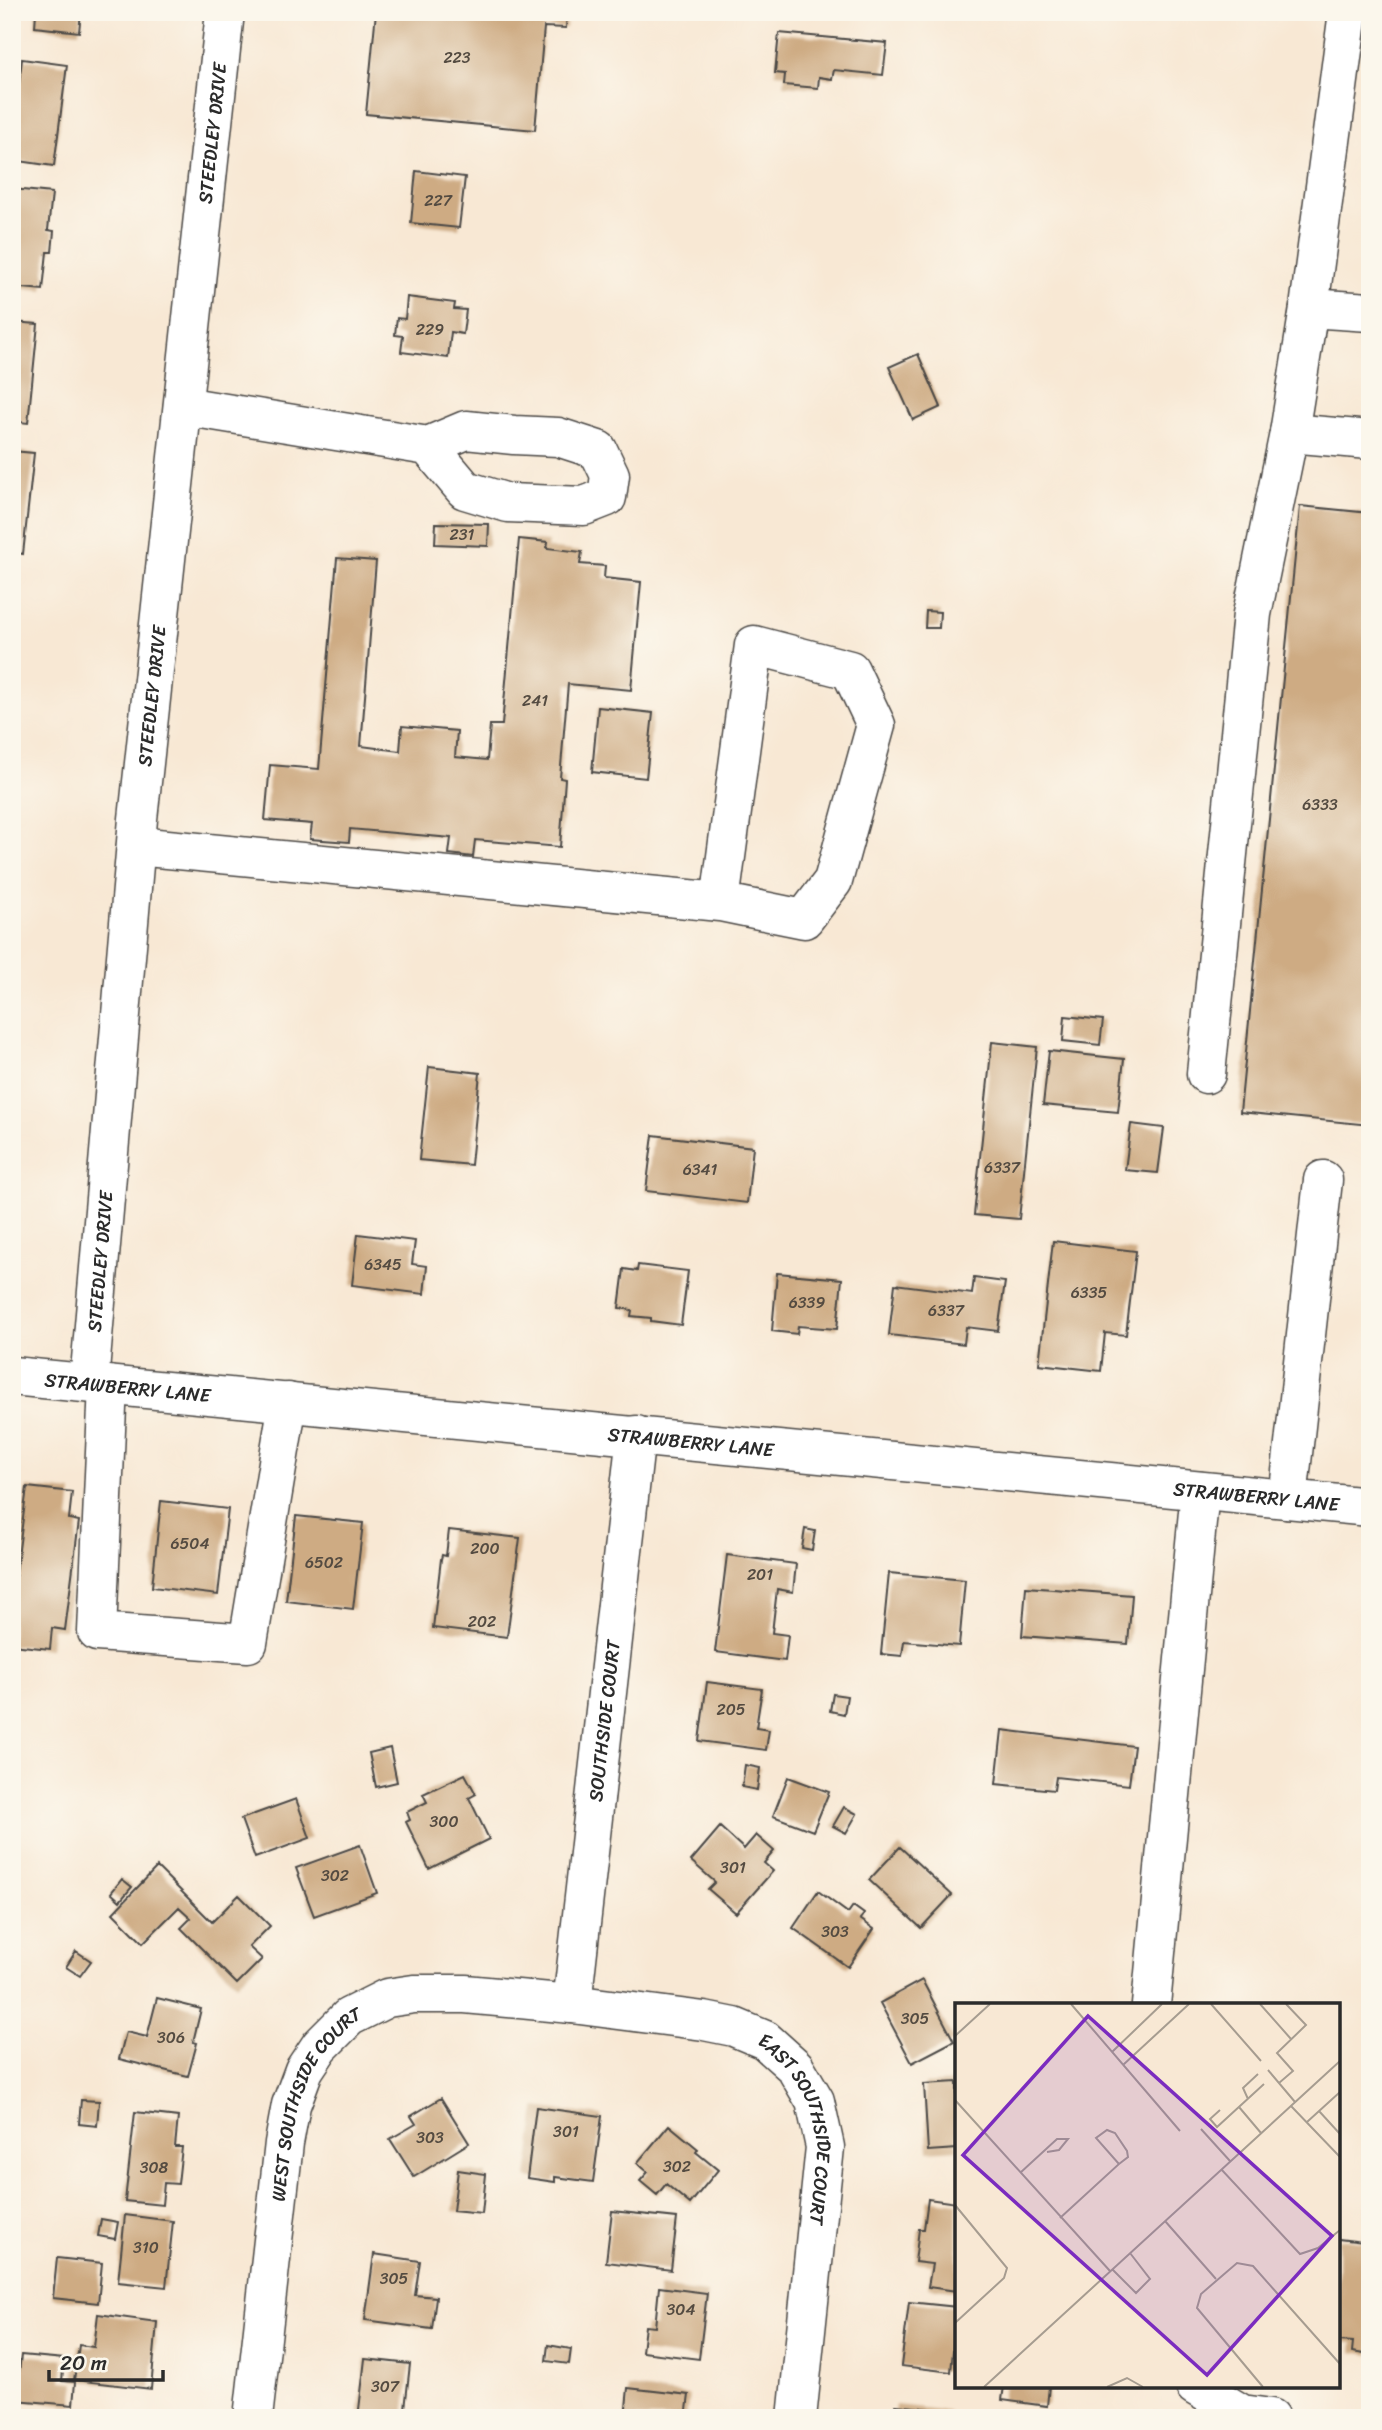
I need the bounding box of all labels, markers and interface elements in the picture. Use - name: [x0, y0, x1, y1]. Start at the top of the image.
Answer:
- house number: 223: [443, 43, 471, 72]
- street label: STEEDLEY DRIVE: [188, 60, 237, 205]
- house number: 227: [424, 186, 453, 215]
- house number: 229: [416, 315, 444, 344]
- house number: 231: [450, 520, 475, 549]
- street label: STEEDLEY DRIVE: [128, 622, 176, 768]
- house number: 241: [522, 686, 548, 715]
- house number: 6333: [1302, 790, 1338, 819]
- house number: 6337: [984, 1153, 1021, 1182]
- house number: 6341: [683, 1155, 717, 1184]
- street label: STEEDLEY DRIVE: [77, 1188, 123, 1333]
- house number: 6345: [364, 1250, 402, 1279]
- house number: 6335: [1071, 1278, 1107, 1307]
- house number: 6339: [789, 1288, 825, 1317]
- house number: 6337: [928, 1296, 965, 1325]
- street label: STRAWBERRY LANE: [43, 1363, 213, 1412]
- street label: STRAWBERRY LANE: [606, 1418, 777, 1467]
- street label: STRAWBERRY LANE: [1172, 1472, 1342, 1521]
- house number: 6504: [171, 1529, 209, 1558]
- house number: 200: [470, 1534, 500, 1563]
- house number: 6502: [305, 1548, 343, 1577]
- house number: 201: [747, 1560, 773, 1589]
- house number: 202: [468, 1607, 496, 1636]
- street label: SOUTHSIDE COURT: [579, 1637, 630, 1803]
- house number: 205: [716, 1695, 746, 1724]
- house number: 300: [429, 1807, 459, 1836]
- house number: 301: [720, 1853, 746, 1882]
- house number: 302: [321, 1861, 349, 1890]
- house number: 303: [821, 1917, 849, 1946]
- street label: WEST SOUTHSIDE COURT: [262, 1997, 367, 2203]
- inset map: [955, 2003, 1340, 2388]
- house number: 305: [901, 2004, 930, 2033]
- house number: 306: [157, 2023, 185, 2052]
- street label: EAST SOUTHSIDE COURT: [754, 2023, 842, 2228]
- house number: 301: [553, 2117, 579, 2146]
- house number: 303: [416, 2123, 444, 2152]
- house number: 302: [663, 2152, 691, 2181]
- house number: 308: [140, 2153, 169, 2182]
- house number: 310: [133, 2233, 159, 2262]
- house number: 305: [380, 2264, 409, 2293]
- house number: 304: [667, 2295, 695, 2324]
- scale bar: [49, 2339, 163, 2383]
- text: 20 m: [60, 2344, 107, 2382]
- house number: 307: [371, 2372, 400, 2401]

